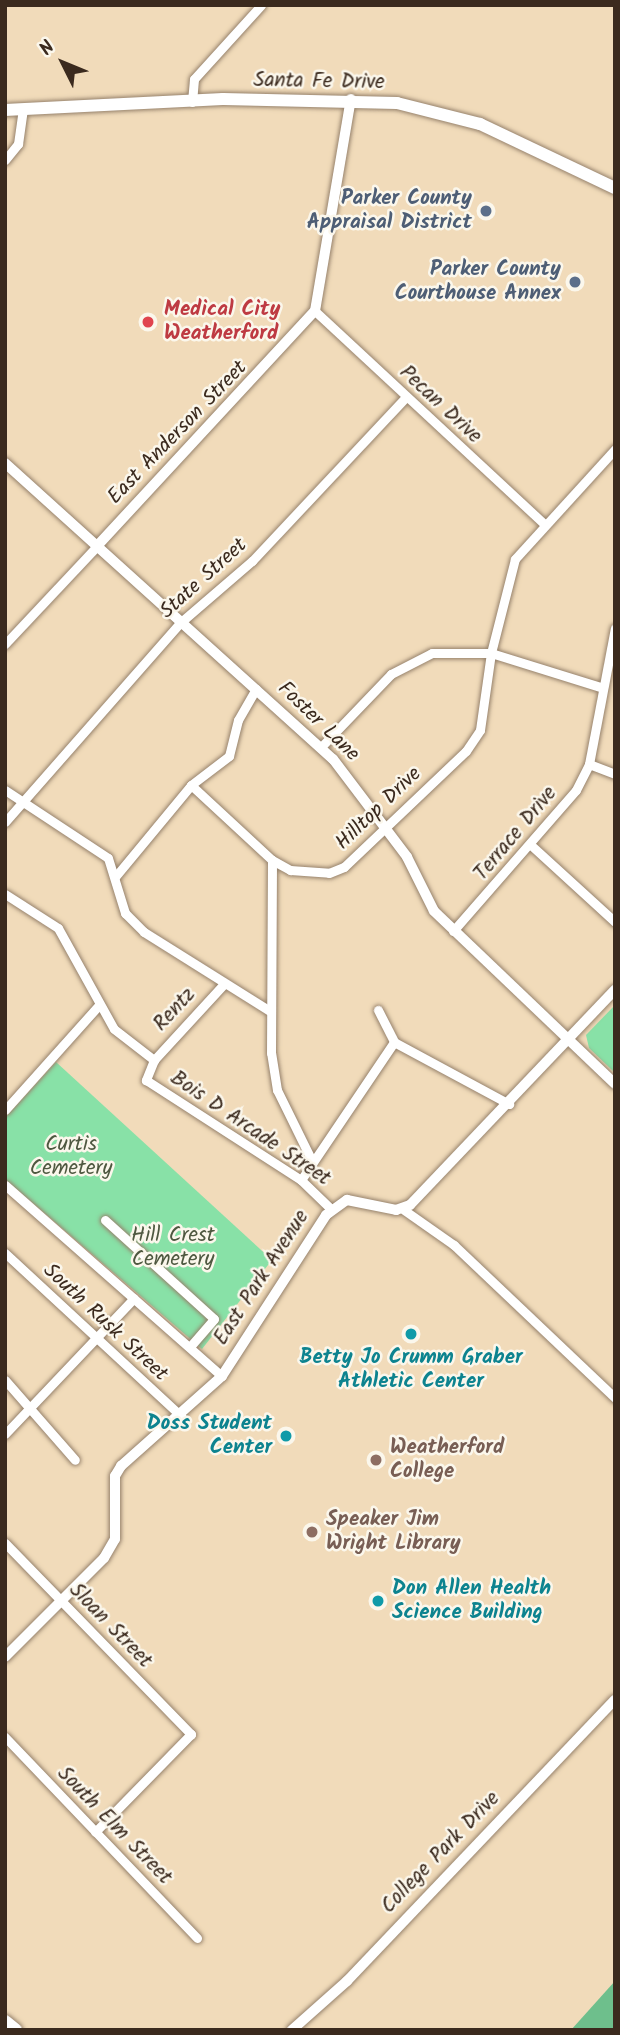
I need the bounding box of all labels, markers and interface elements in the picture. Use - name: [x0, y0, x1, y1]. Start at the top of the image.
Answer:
- north arrow: [28, 28, 98, 98]
- text: N: [33, 34, 63, 63]
- street label: Santa Fe Drive: [253, 68, 385, 96]
- place label: Parker County Appraisal District: [307, 186, 472, 236]
- marker: Parker County Appraisal District: [478, 203, 494, 219]
- place label: Parker County Courthouse Annex: [395, 257, 561, 307]
- marker: Parker County Courthouse Annex: [567, 274, 583, 290]
- place label: Medical City Weatherford: [164, 297, 280, 347]
- marker: Medical City Weatherford: [138, 312, 158, 332]
- street label: East Anderson Street: [103, 356, 253, 510]
- street label: Pecan Drive: [394, 361, 486, 449]
- street label: State Street: [155, 533, 253, 625]
- street label: Foster Lane: [272, 677, 364, 767]
- street label: Hilltop Drive: [331, 762, 427, 856]
- street label: Terrace Drive: [469, 782, 563, 886]
- street label: Rentz: [149, 983, 201, 1037]
- street label: Bois D Arcade Street: [165, 1066, 335, 1192]
- park label: Curtis Cemetery: [30, 1132, 112, 1182]
- street label: East Park Avenue: [209, 1206, 315, 1350]
- park label: Hill Crest Cemetery: [131, 1223, 215, 1273]
- street label: South Rusk Street: [37, 1259, 173, 1387]
- marker: Betty Jo Crumm Graber Athletic Center: [403, 1326, 419, 1342]
- place label: Betty Jo Crumm Graber Athletic Center: [299, 1345, 523, 1395]
- place label: Doss Student Center: [147, 1411, 272, 1461]
- marker: Doss Student Center: [278, 1428, 294, 1444]
- place label: Weatherford College: [390, 1435, 504, 1485]
- marker: Weatherford College: [368, 1452, 384, 1468]
- place label: Speaker Jim Wright Library: [326, 1507, 461, 1557]
- marker: Speaker Jim Wright Library: [304, 1524, 320, 1540]
- place label: Don Allen Health Science Building: [392, 1576, 551, 1626]
- street label: Sloan Street: [63, 1578, 157, 1674]
- marker: Don Allen Health Science Building: [370, 1593, 386, 1609]
- street label: South Elm Street: [51, 1762, 177, 1890]
- street label: College Park Drive: [376, 1787, 506, 1919]

